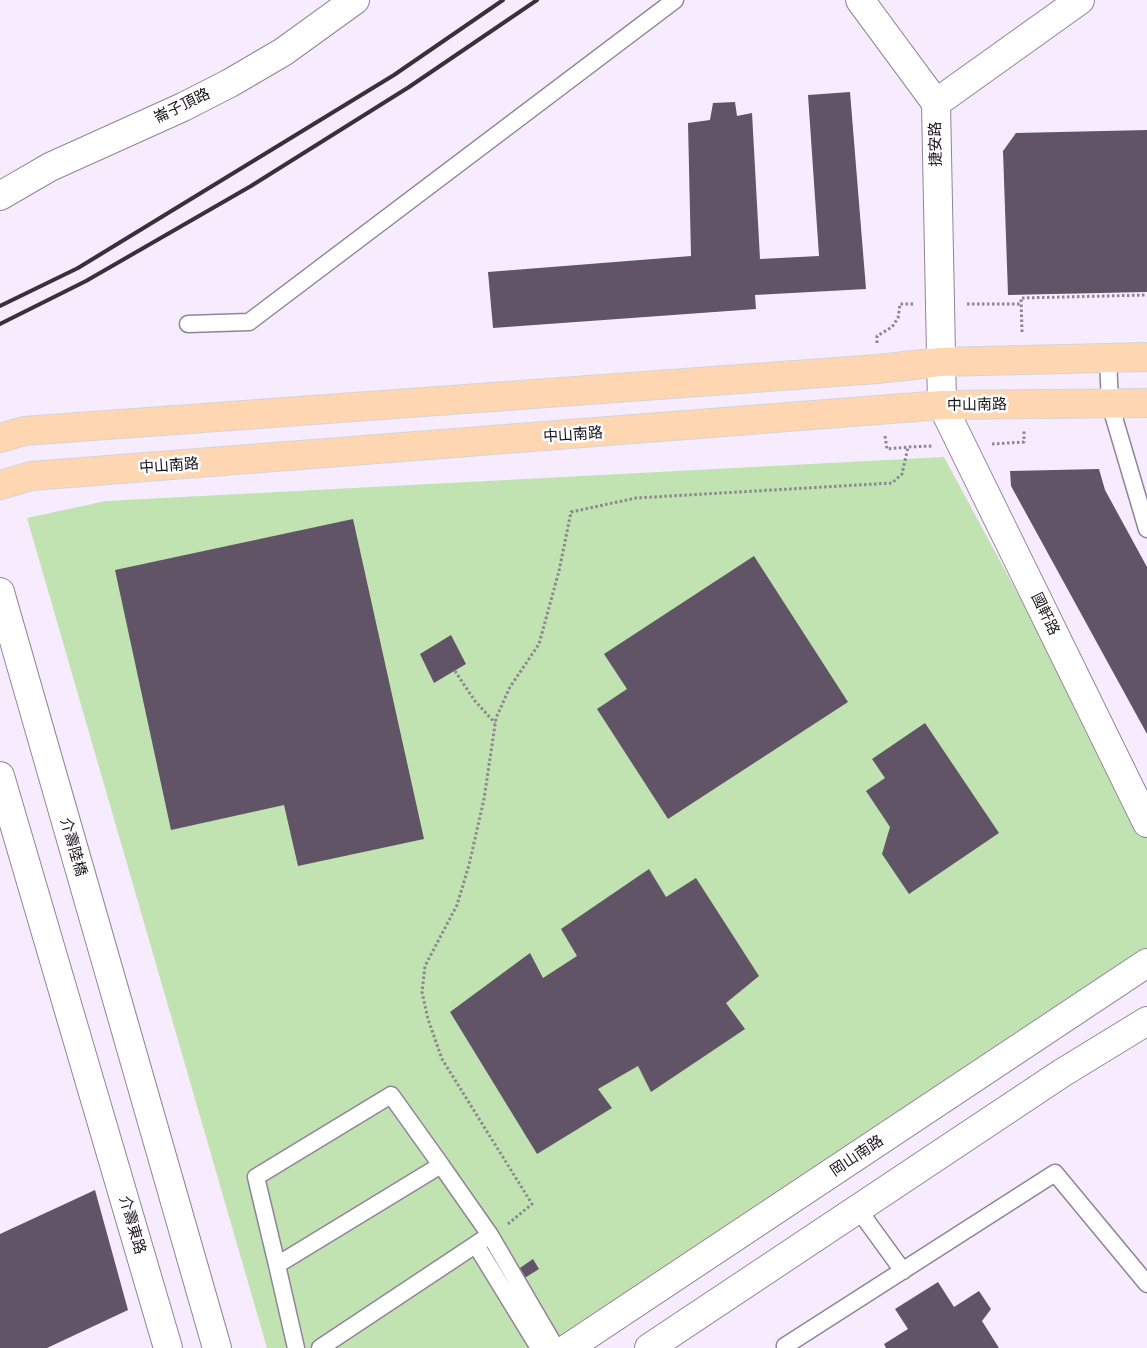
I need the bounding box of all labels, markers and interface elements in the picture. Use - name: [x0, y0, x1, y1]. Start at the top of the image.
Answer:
- street label: 崙子頂路: [151, 85, 213, 127]
- street label: 捷安路: [927, 121, 945, 167]
- street label: 中山南路: [947, 395, 1007, 415]
- street label: 中山南路: [542, 424, 604, 446]
- street label: 中山南路: [138, 455, 200, 477]
- street label: 國軒路: [1027, 590, 1063, 638]
- street label: 介壽陸橋: [56, 816, 90, 878]
- street label: 岡山南路: [827, 1132, 887, 1180]
- street label: 介壽東路: [115, 1194, 149, 1256]

